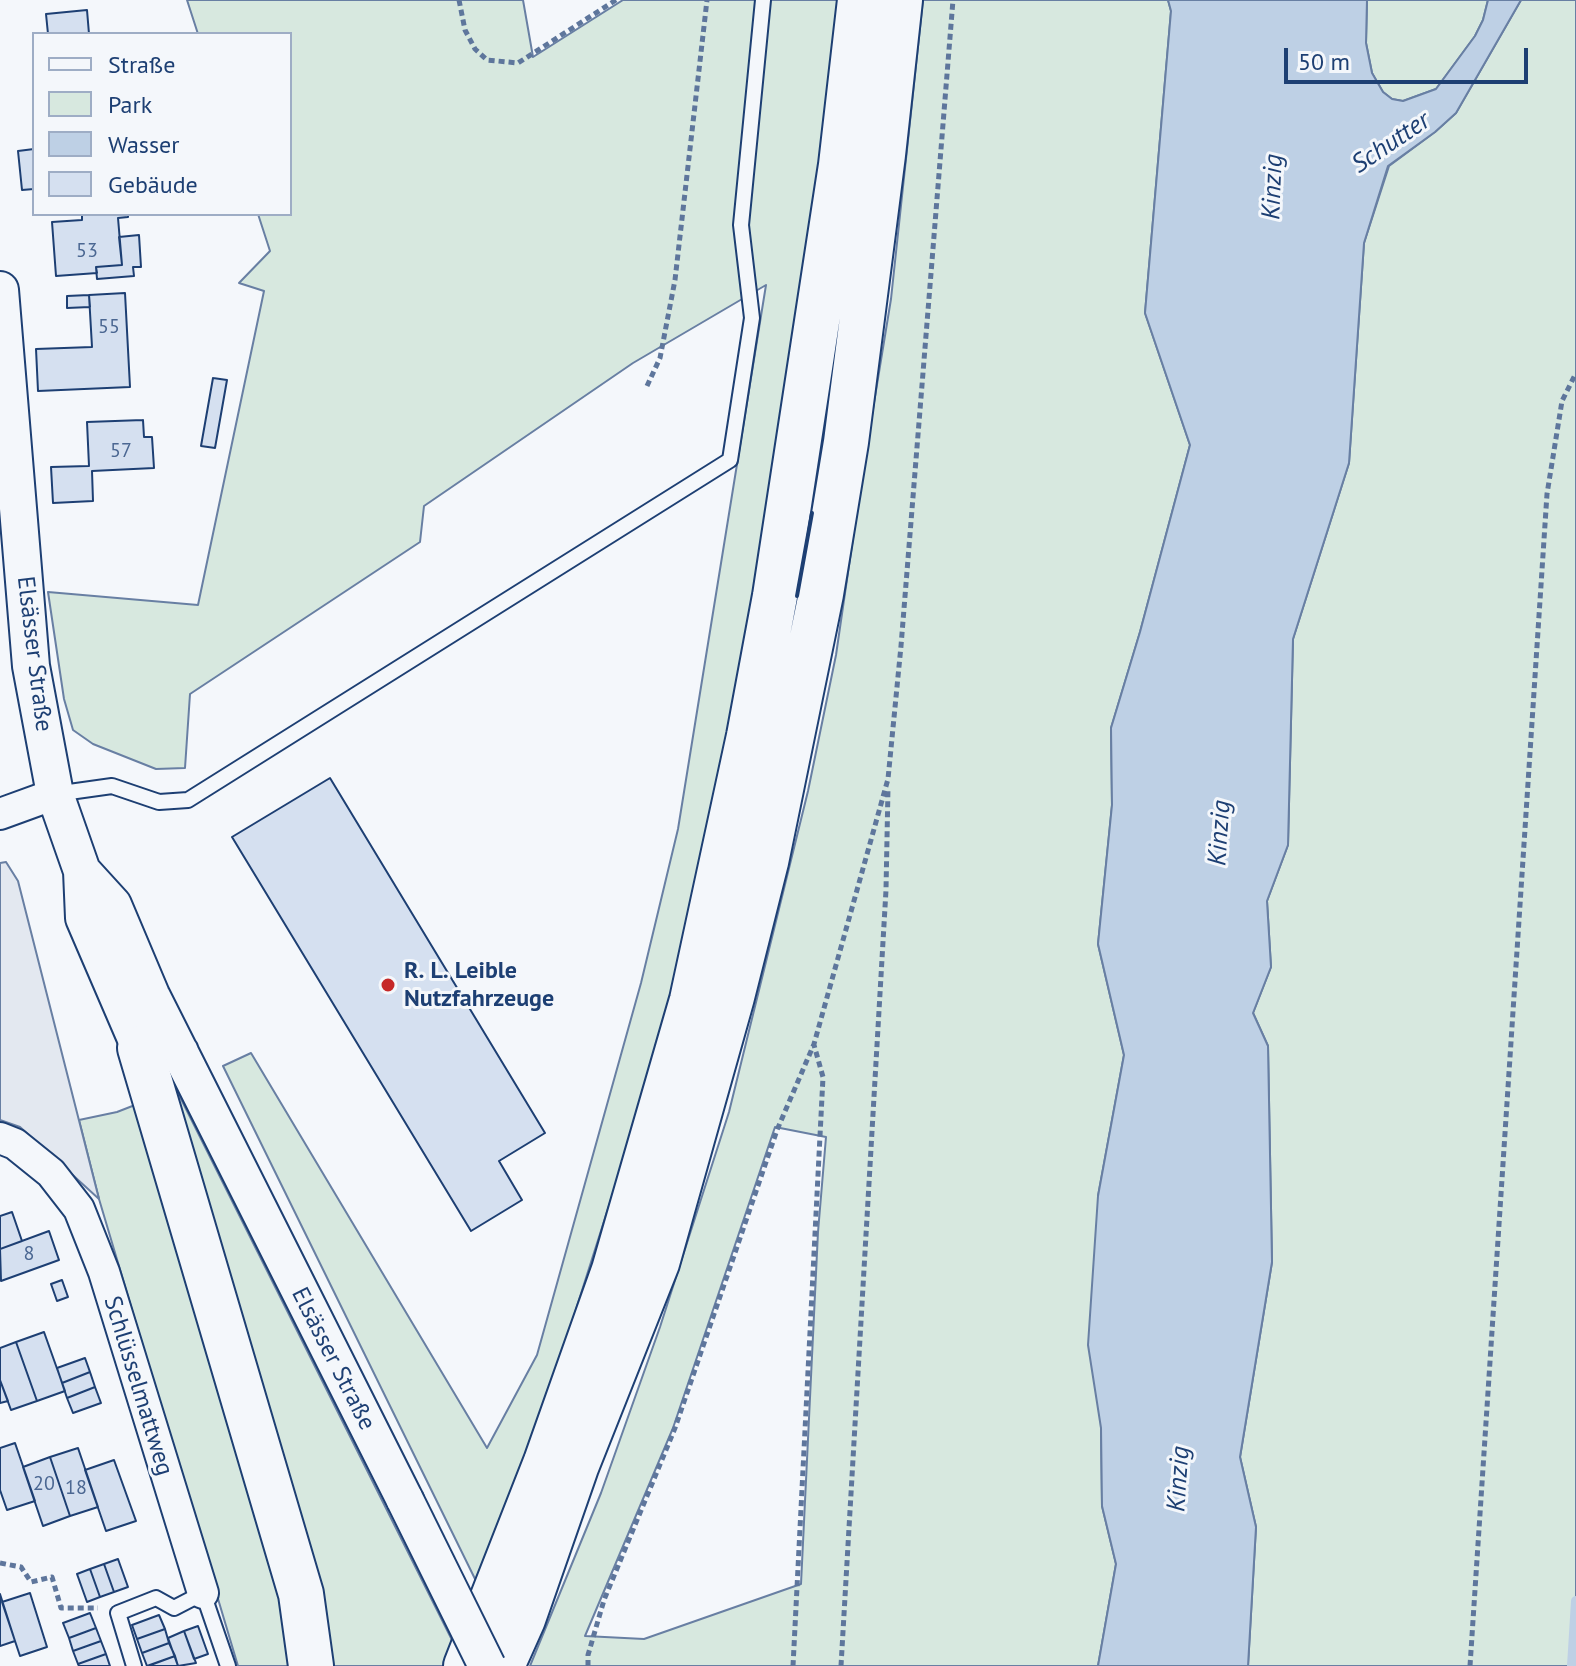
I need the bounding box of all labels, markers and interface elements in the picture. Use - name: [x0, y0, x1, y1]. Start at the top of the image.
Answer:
- legend: [32, 32, 292, 216]
- scale bar: [1288, 32, 1532, 82]
- text: 50 m: [1298, 46, 1350, 77]
- text: Straße: [108, 49, 175, 80]
- text: Park: [108, 89, 152, 120]
- water label: Schutter: [1346, 105, 1436, 181]
- text: Wasser: [108, 129, 179, 160]
- water label: Kinzig: [1256, 154, 1290, 220]
- text: Gebäude: [108, 169, 198, 200]
- house number: 53: [76, 239, 98, 263]
- house number: 55: [98, 315, 120, 339]
- house number: 57: [110, 439, 132, 463]
- street label: Elsässer Straße: [10, 575, 58, 733]
- water label: Kinzig: [1202, 799, 1238, 867]
- place label: R. L. Leible Nutzfahrzeuge: [404, 957, 554, 1013]
- marker: R. L. Leible Nutzfahrzeuge: [379, 976, 397, 994]
- house number: 8: [24, 1242, 34, 1266]
- street label: Elsässer Straße: [285, 1283, 381, 1435]
- street label: Schlüsselmattweg: [97, 1293, 179, 1479]
- water label: Kinzig: [1161, 1445, 1197, 1513]
- house number: 20: [33, 1472, 55, 1496]
- house number: 18: [65, 1476, 87, 1500]

